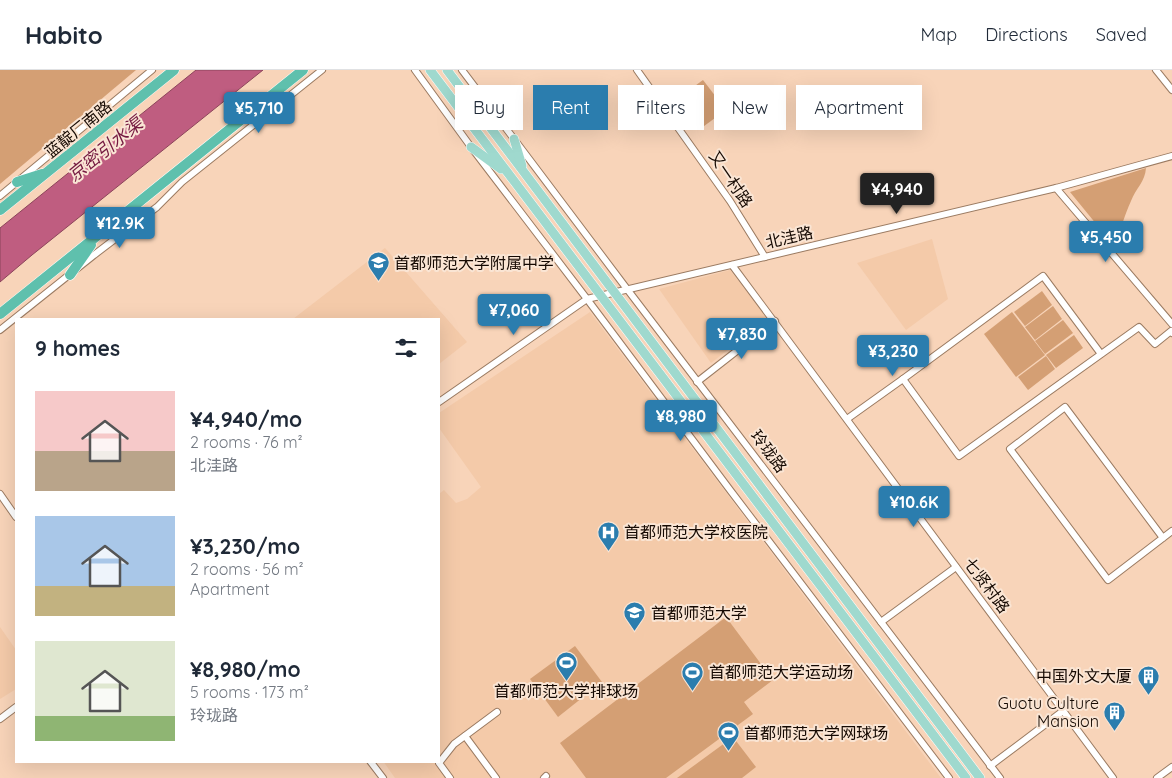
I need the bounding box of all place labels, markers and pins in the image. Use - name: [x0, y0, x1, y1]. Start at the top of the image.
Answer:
- pin: ¥5,710: [218, 92, 300, 134]
- pin: ¥4,940: [856, 172, 938, 215]
- pin: ¥12.9K: [79, 206, 161, 249]
- pin: ¥5,450: [1065, 220, 1147, 263]
- school or university icon: 首都师范大学附属中学: [366, 251, 390, 282]
- place label: 首都师范大学附属中学: [394, 253, 554, 273]
- pin: ¥7,060: [473, 294, 555, 336]
- pin: ¥7,830: [701, 318, 783, 360]
- pin: ¥3,230: [852, 334, 934, 377]
- pin: ¥8,980: [640, 400, 722, 442]
- pin: ¥10.6K: [873, 486, 955, 528]
- hospital icon: 首都师范大学校医院: [596, 520, 620, 551]
- place label: 首都师范大学校医院: [624, 522, 768, 542]
- school or university icon: 首都师范大学: [623, 601, 647, 632]
- place label: 首都师范大学: [651, 603, 747, 623]
- sports icon: 首都师范大学排球场: [554, 650, 578, 681]
- sports icon: 首都师范大学运动场: [681, 660, 705, 691]
- place label: 首都师范大学运动场: [709, 662, 853, 682]
- building icon: 中国外文大厦: [1136, 664, 1160, 695]
- place label: 中国外文大厦: [1036, 666, 1132, 686]
- place label: 首都师范大学排球场: [494, 681, 638, 701]
- place label: Guotu Culture Mansion: [998, 693, 1099, 731]
- building icon: Guotu Culture Mansion: [1103, 700, 1127, 731]
- sports icon: 首都师范大学网球场: [716, 721, 740, 752]
- place label: 首都师范大学网球场: [744, 723, 888, 743]

